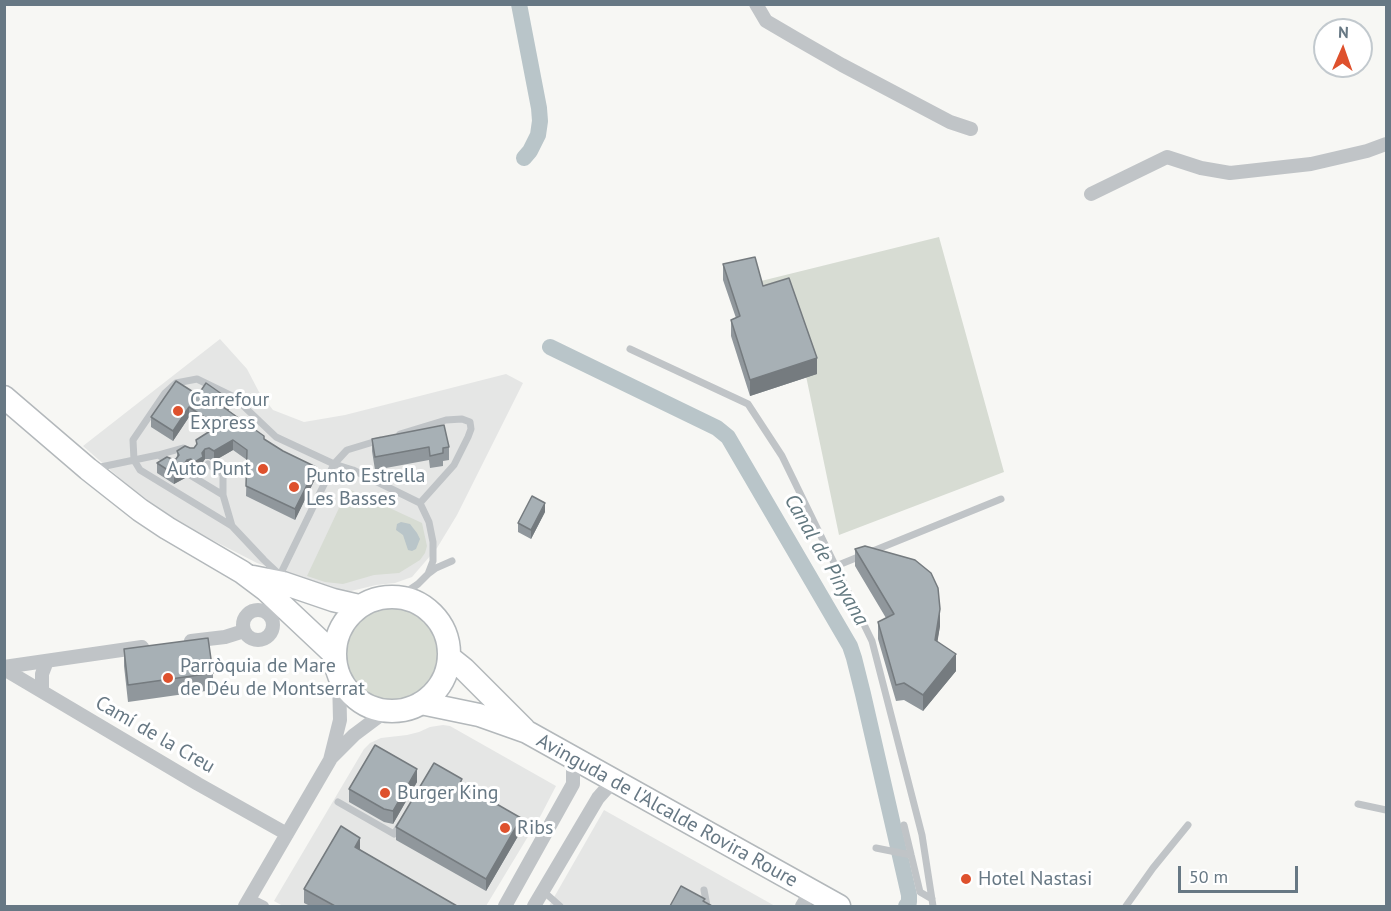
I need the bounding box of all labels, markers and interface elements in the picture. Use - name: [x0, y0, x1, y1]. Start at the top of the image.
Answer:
- north arrow: [1313, 18, 1373, 78]
- text: N: [1338, 22, 1349, 42]
- place label: Carrefour Express: [190, 388, 269, 435]
- marker: Carrefour Express: [171, 404, 185, 418]
- place label: Auto Punt: [167, 457, 251, 481]
- marker: Auto Punt: [256, 462, 270, 476]
- place label: Punto Estrella Les Basses: [306, 464, 425, 511]
- marker: Punto Estrella Les Basses: [287, 480, 301, 494]
- water label: Canal de Pinyana: [778, 490, 874, 630]
- place label: Parròquia de Mare de Déu de Montserrat: [180, 654, 365, 701]
- marker: Parròquia de Mare de Déu de Montserrat: [161, 671, 175, 685]
- street label: Camí de la Creu: [91, 691, 219, 779]
- street label: Avinguda de l'Alcalde Rovira Roure: [532, 729, 802, 893]
- place label: Burger King: [397, 781, 499, 805]
- marker: Burger King: [378, 786, 392, 800]
- place label: Ribs: [517, 816, 553, 840]
- marker: Ribs: [498, 821, 512, 835]
- scale bar: [1181, 854, 1301, 892]
- text: 50 m: [1189, 865, 1228, 888]
- place label: Hotel Nastasi: [978, 867, 1092, 891]
- marker: Hotel Nastasi: [959, 872, 973, 886]

